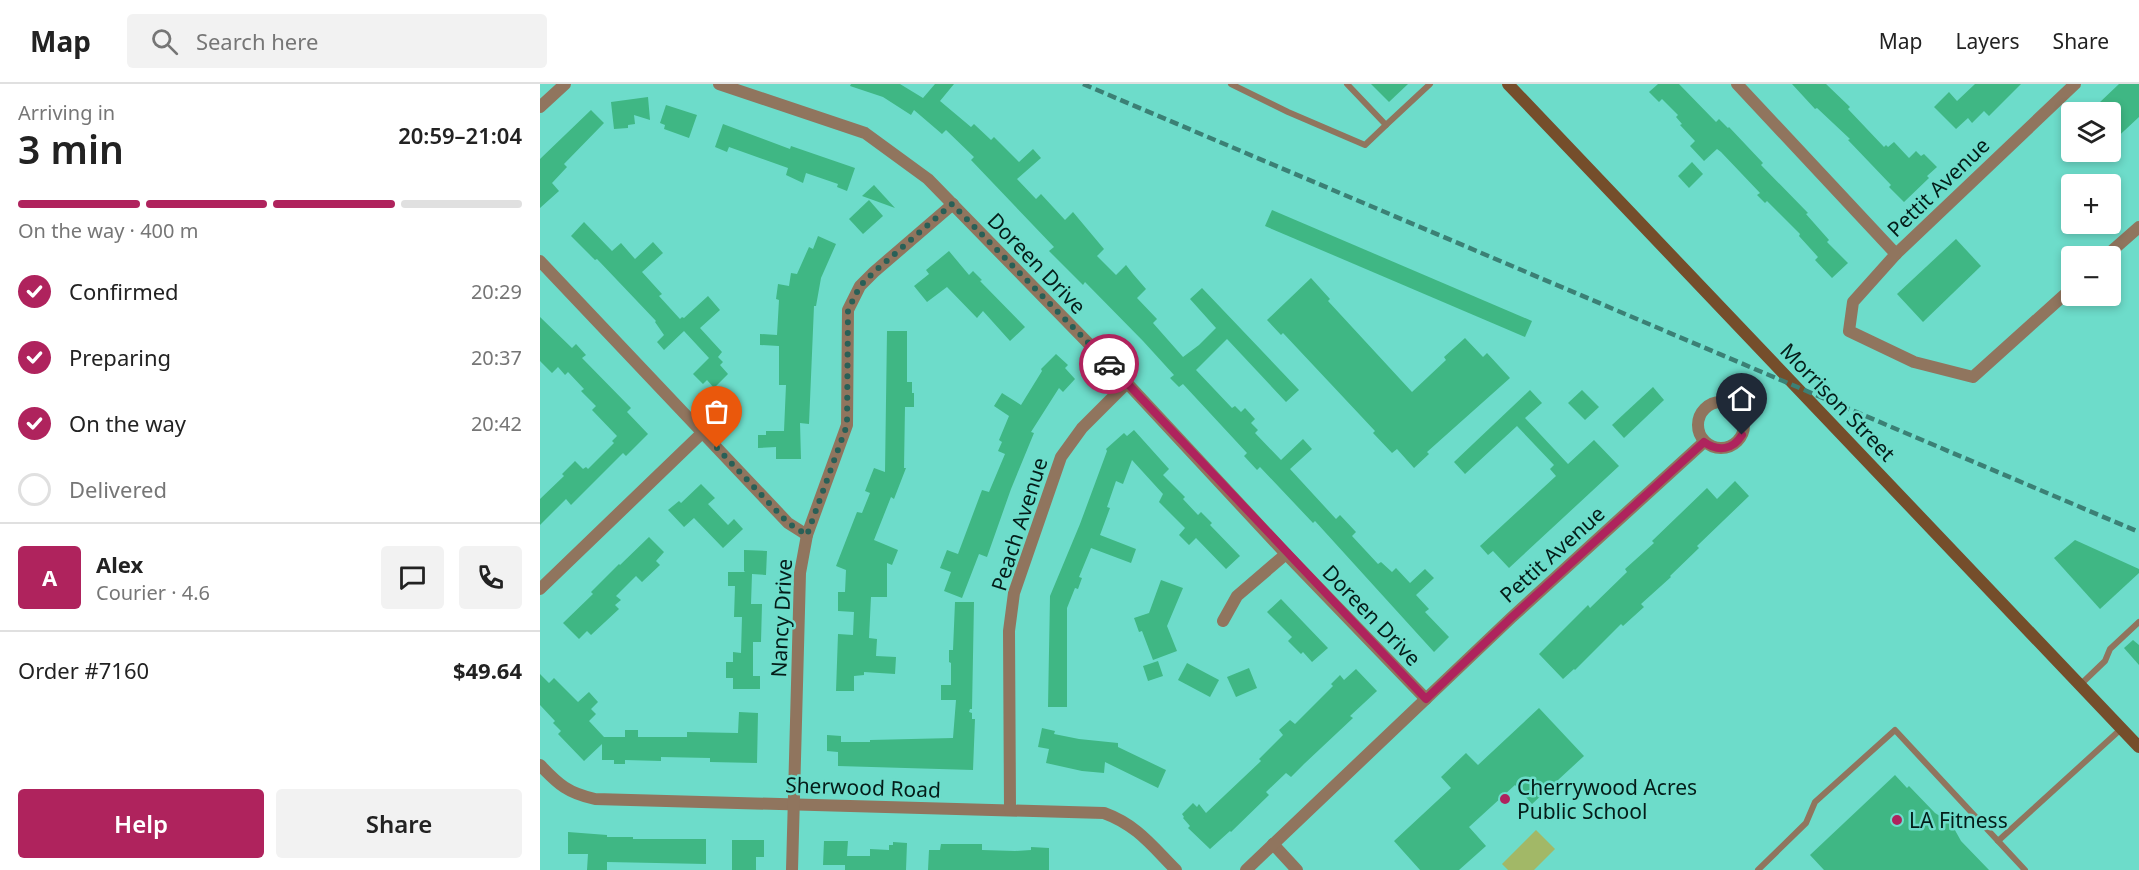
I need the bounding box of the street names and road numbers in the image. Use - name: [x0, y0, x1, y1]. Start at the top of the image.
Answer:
- street label: Pettit Avenue: [1881, 131, 1995, 243]
- street label: Doreen Drive: [982, 206, 1092, 320]
- street label: Morrison Street: [1774, 337, 1902, 468]
- street label: Peach Avenue: [984, 454, 1054, 594]
- street label: Pettit Avenue: [1494, 499, 1610, 609]
- street label: Nancy Drive: [764, 558, 798, 678]
- street label: Doreen Drive: [1317, 558, 1427, 672]
- street label: Sherwood Road: [785, 770, 941, 804]

